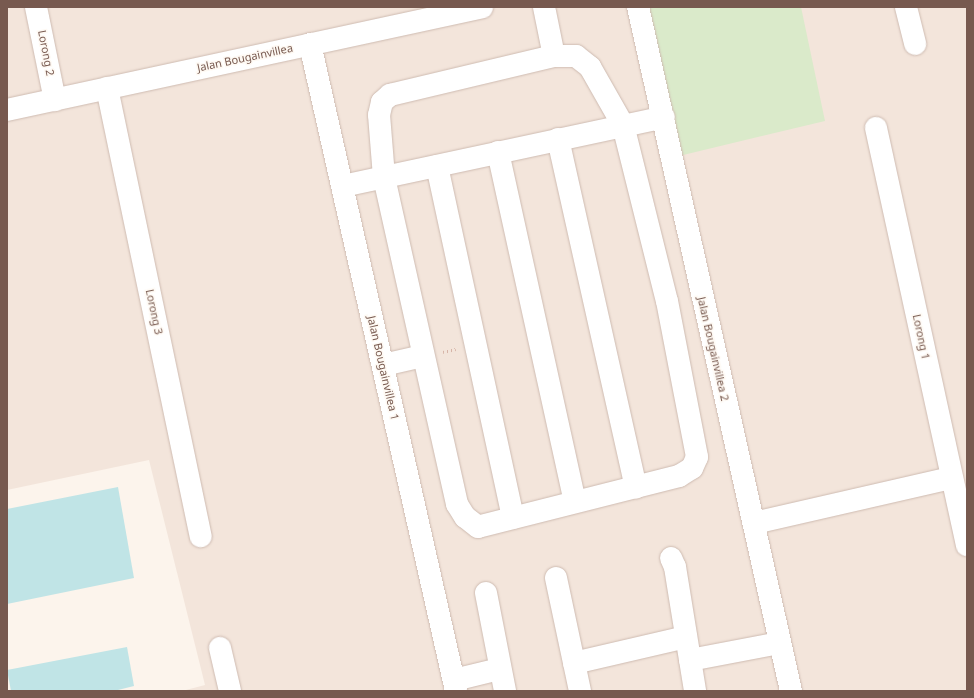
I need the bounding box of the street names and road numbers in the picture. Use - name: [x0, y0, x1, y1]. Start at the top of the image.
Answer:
- street label: Lorong 2: [35, 29, 57, 77]
- street label: Jalan Bougainvillea: [196, 41, 294, 75]
- street label: Lorong 3: [143, 288, 165, 336]
- street label: Jalan Bougainvillea 2: [695, 296, 731, 402]
- street label: Lorong 1: [910, 313, 932, 361]
- street label: Jalan Bougainvillea 1: [365, 315, 401, 421]

